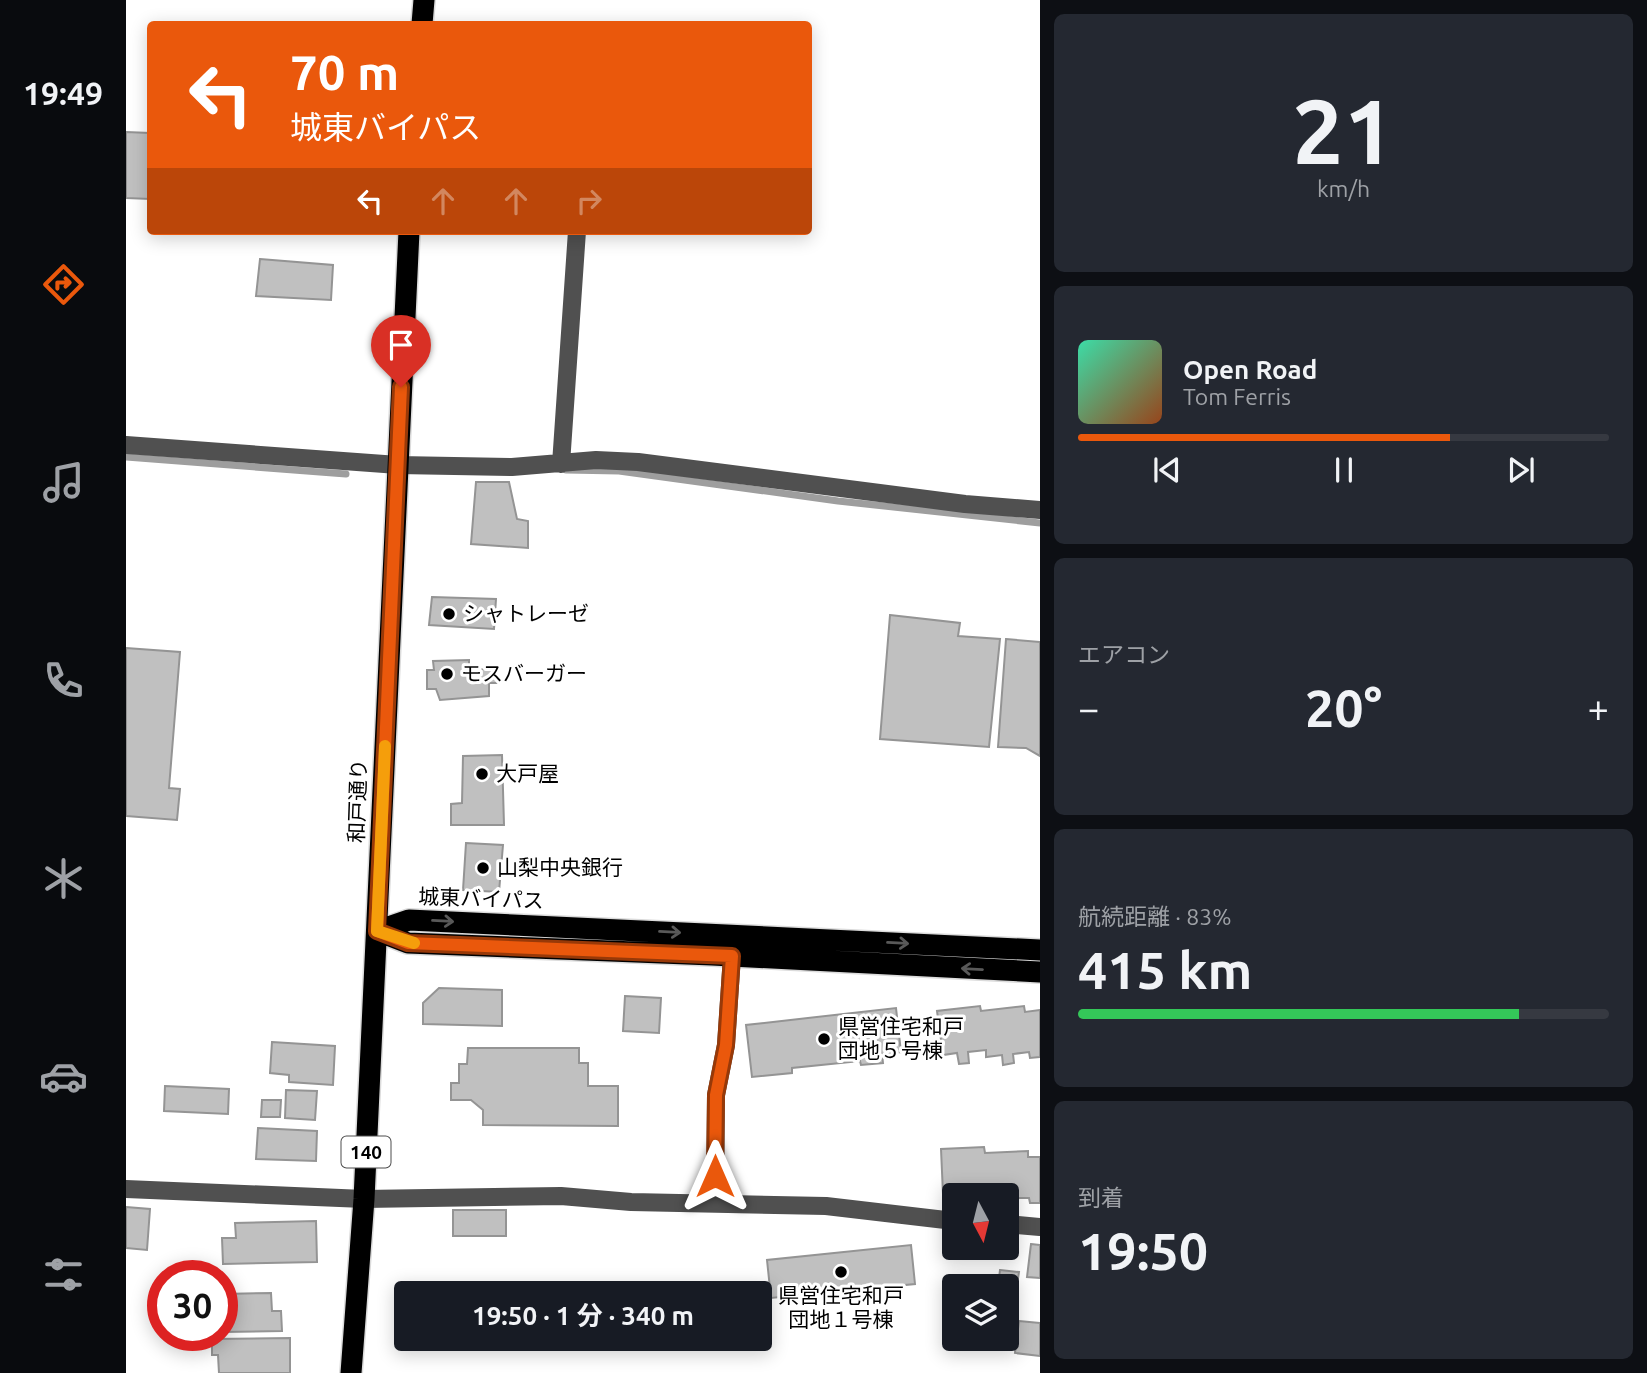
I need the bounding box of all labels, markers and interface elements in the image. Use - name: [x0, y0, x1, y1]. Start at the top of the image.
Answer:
- text: 70 m: [290, 44, 399, 99]
- icon: left: [175, 49, 266, 140]
- text: 19:49: [23, 75, 103, 111]
- text: 21: [1292, 79, 1395, 181]
- text: 城東バイパス: [290, 109, 481, 145]
- text: km/h: [1317, 176, 1370, 201]
- icon: left: [351, 182, 389, 220]
- icon: ahead: [424, 182, 462, 220]
- icon: ahead: [497, 182, 535, 220]
- icon: right: [570, 182, 608, 220]
- icon: directions: [39, 260, 88, 309]
- pin: [371, 315, 431, 387]
- icon: arrive: [382, 326, 420, 364]
- text: Open Road: [1183, 355, 1317, 384]
- text: Tom Ferris: [1183, 384, 1291, 409]
- icon: previous: [1148, 451, 1186, 489]
- icon: pause: [1325, 451, 1363, 489]
- icon: next: [1502, 451, 1540, 489]
- icon: music: [39, 458, 88, 507]
- place label: シャトレーゼ: [463, 601, 589, 625]
- marker: シャトレーゼ: [441, 606, 457, 622]
- text: エアコン: [1078, 642, 1170, 667]
- icon: phone: [39, 656, 88, 705]
- place label: モスバーガー: [461, 661, 587, 685]
- marker: モスバーガー: [439, 666, 455, 682]
- text: 20°: [1305, 679, 1382, 737]
- text: −: [1078, 687, 1099, 729]
- text: +: [1588, 687, 1609, 729]
- street label: 和戸通り: [344, 759, 370, 843]
- place label: 大戸屋: [496, 761, 559, 785]
- marker: 大戸屋: [474, 766, 490, 782]
- icon: climate: [39, 854, 88, 903]
- place label: 山梨中央銀行: [497, 855, 623, 879]
- marker: 山梨中央銀行: [475, 860, 491, 876]
- street label: 城東バイパス: [418, 884, 544, 912]
- text: 航続距離 · 83%: [1078, 904, 1231, 929]
- one-way arrow: [431, 915, 454, 928]
- one-way arrow: [659, 926, 682, 939]
- one-way arrow: [886, 937, 908, 950]
- text: 415 km: [1078, 941, 1252, 999]
- one-way arrow: [961, 962, 983, 975]
- place label: 県営住宅和戸 団地５号棟: [838, 1014, 964, 1062]
- marker: 県営住宅和戸 団地５号棟: [816, 1031, 832, 1047]
- icon: car: [39, 1052, 88, 1101]
- road number: 140: [342, 1136, 390, 1168]
- position arrow: [678, 1139, 752, 1213]
- north arrow: [942, 1183, 1018, 1260]
- map controls: [942, 1183, 1019, 1351]
- text: 到着: [1078, 1185, 1124, 1210]
- text: 19:50: [1078, 1222, 1208, 1280]
- icon: filters: [39, 1250, 88, 1299]
- speed limit sign: 30: [147, 1260, 238, 1351]
- marker: 県営住宅和戸 団地１号棟: [833, 1264, 849, 1280]
- button: layers: [942, 1274, 1019, 1351]
- place label: 県営住宅和戸 団地１号棟: [778, 1283, 904, 1331]
- text: 19:50 · 1 分 · 340 m: [472, 1301, 694, 1330]

